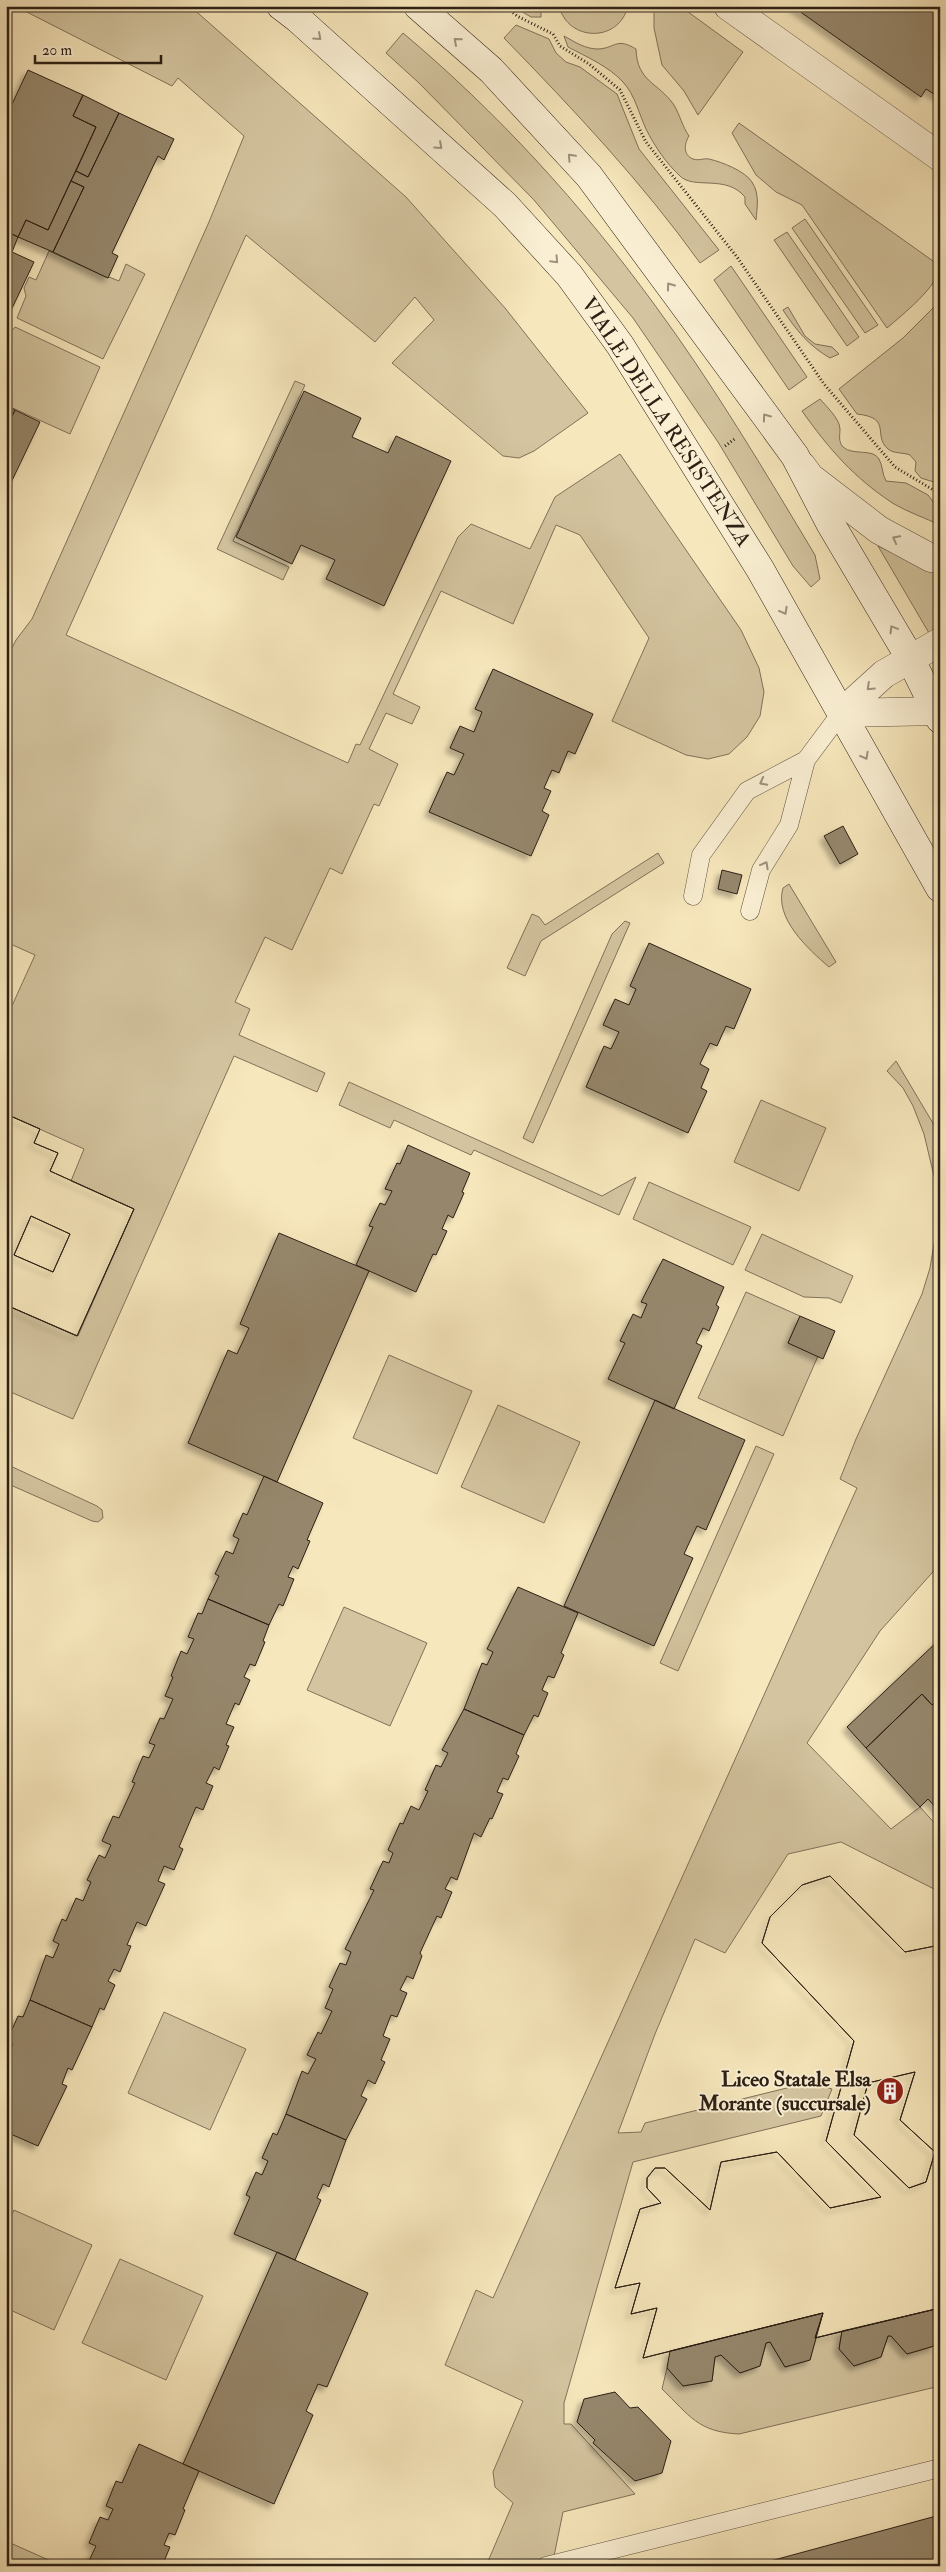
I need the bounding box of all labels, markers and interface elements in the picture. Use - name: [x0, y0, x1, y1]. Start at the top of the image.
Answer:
- one-way arrow: [313, 31, 322, 40]
- scale bar: [35, 32, 161, 64]
- one-way arrow: [454, 38, 463, 47]
- text: 20 m: [42, 41, 72, 60]
- one-way arrow: [433, 140, 442, 149]
- one-way arrow: [568, 154, 577, 163]
- one-way arrow: [549, 254, 558, 263]
- one-way arrow: [667, 283, 675, 292]
- street label: VIALE DELLA RESISTENZA: [575, 292, 757, 552]
- one-way arrow: [763, 413, 772, 423]
- one-way arrow: [892, 535, 901, 545]
- one-way arrow: [778, 606, 788, 615]
- one-way arrow: [890, 626, 900, 635]
- one-way arrow: [866, 681, 875, 690]
- one-way arrow: [859, 751, 869, 760]
- one-way arrow: [759, 776, 768, 786]
- one-way arrow: [759, 861, 769, 870]
- place label: Liceo Statale Elsa Morante (succursale): [698, 2066, 872, 2117]
- building icon: Liceo Statale Elsa Morante (succursale): [875, 2076, 905, 2106]

